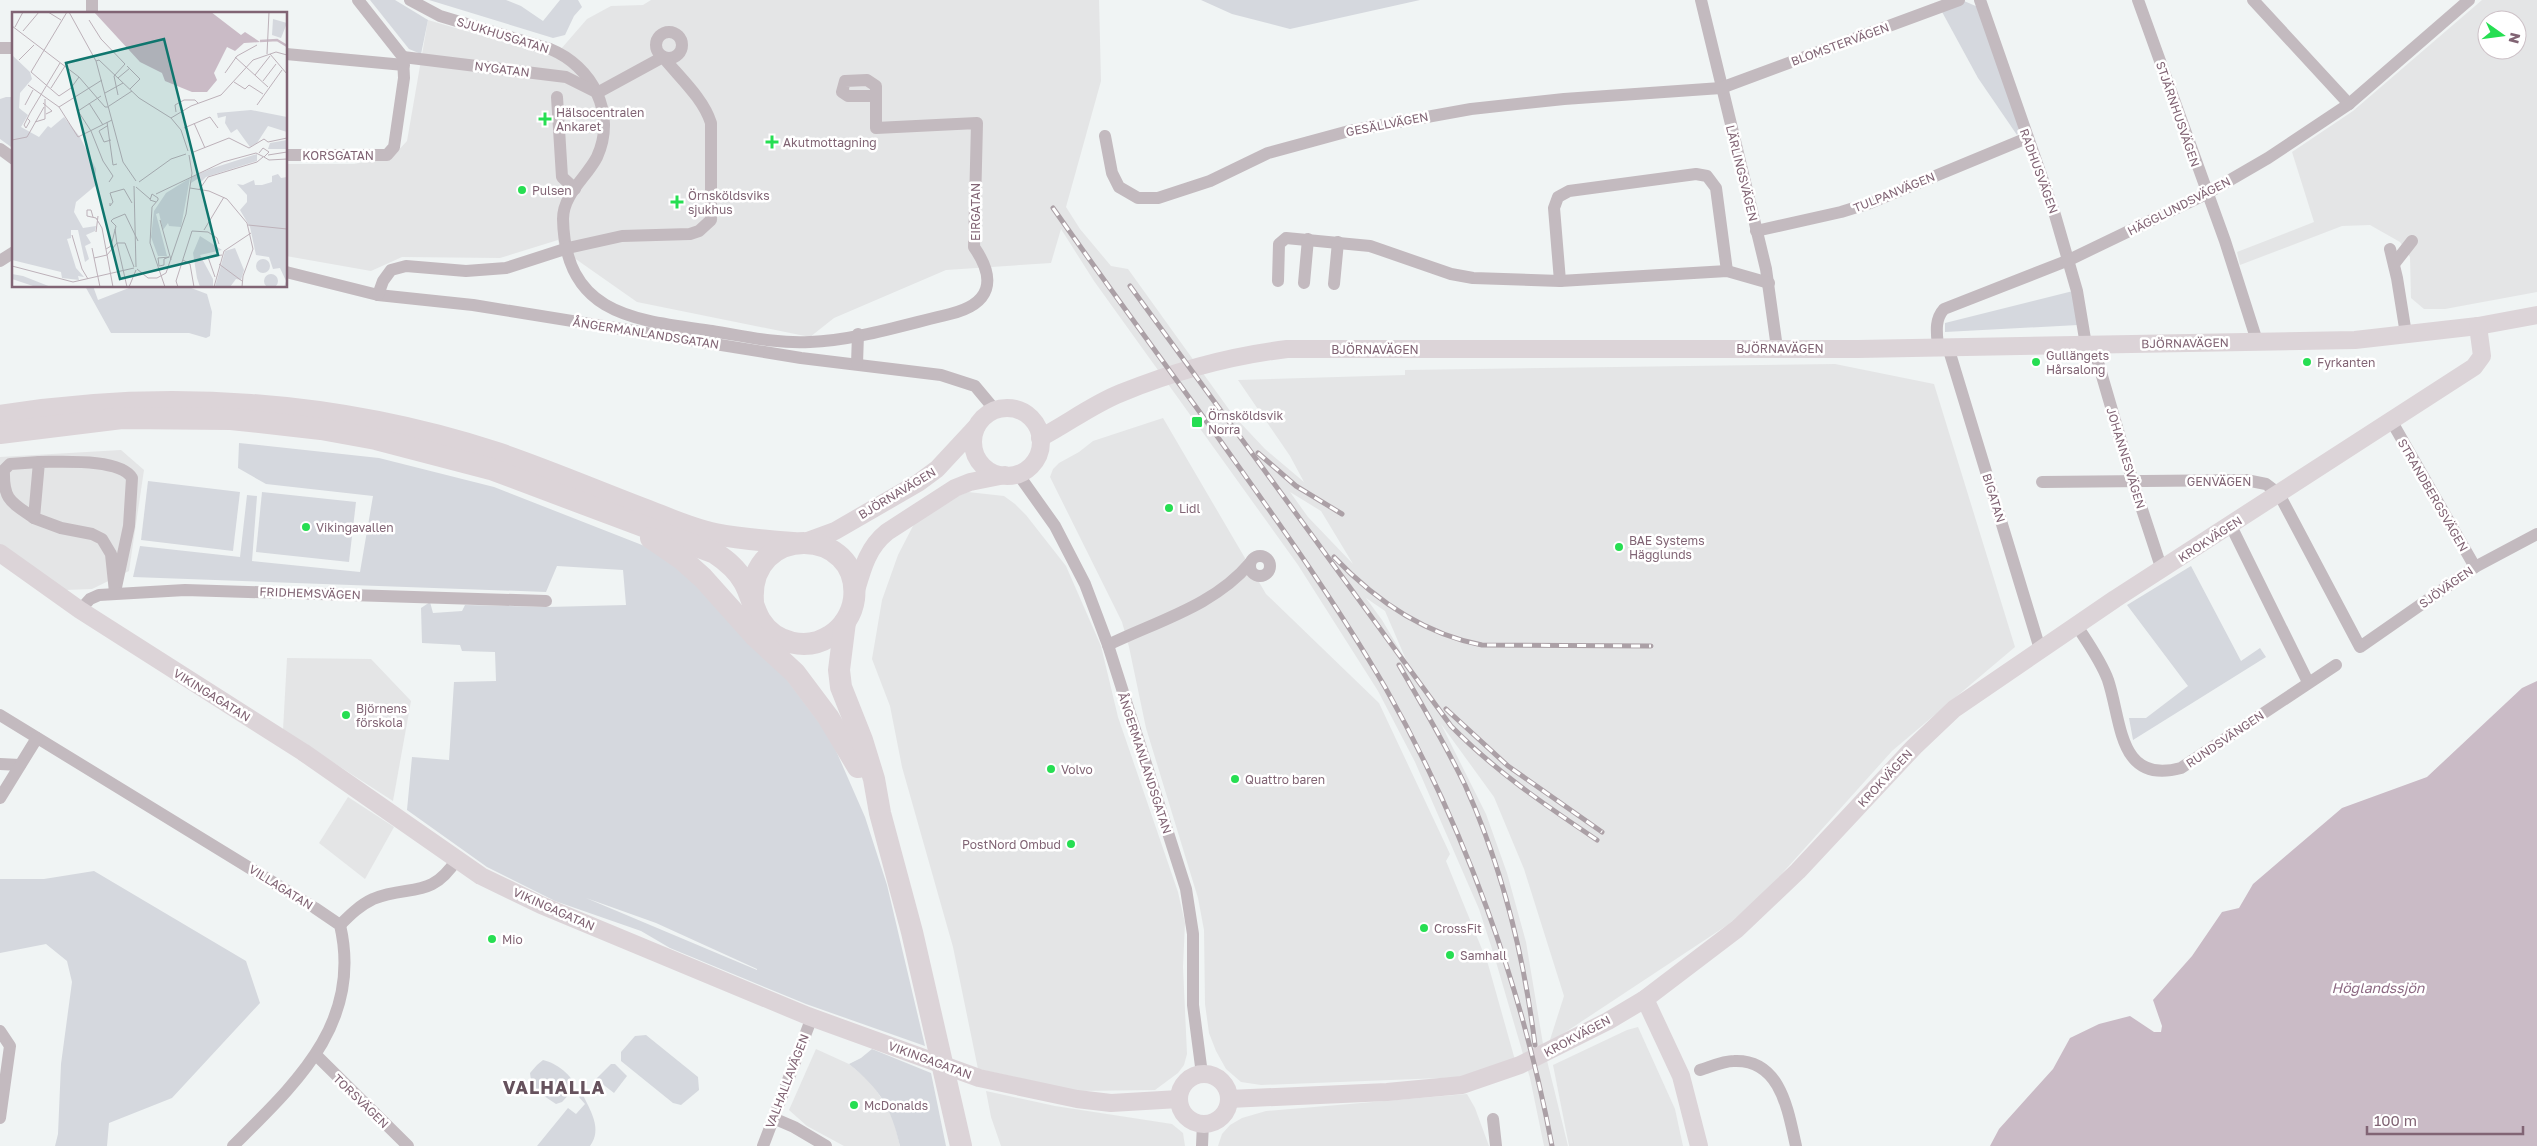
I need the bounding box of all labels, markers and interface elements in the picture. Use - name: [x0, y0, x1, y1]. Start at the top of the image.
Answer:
- north arrow: [2477, 10, 2527, 60]
- inset map: [12, 12, 288, 288]
- street label: SJUKHUSGATAN: [455, 14, 551, 56]
- street label: BLOMSTERVÄGEN: [1789, 19, 1891, 69]
- text: N: [2506, 31, 2525, 45]
- street label: NYGATAN: [474, 58, 530, 80]
- street label: STJÄRNHUSVÄGEN: [2153, 59, 2203, 169]
- place label: Hälsocentralen Ankaret: [556, 105, 644, 134]
- street label: GESÄLLVÄGEN: [1345, 109, 1429, 139]
- marker: Hälsocentralen Ankaret: [538, 112, 552, 126]
- street label: LÄRLINGSVÄGEN: [1723, 123, 1761, 223]
- street label: RADHUSVÄGEN: [2017, 126, 2061, 216]
- marker: Akutmottagning: [765, 135, 779, 149]
- place label: Akutmottagning: [783, 135, 877, 150]
- street label: KORSGATAN: [302, 148, 374, 163]
- street label: TULPANVÄGEN: [1851, 169, 1937, 215]
- street label: HÄGGLUNDSVÄGEN: [2125, 173, 2233, 239]
- place label: Pulsen: [532, 183, 572, 198]
- street label: EIRGATAN: [968, 183, 983, 241]
- marker: Pulsen: [516, 184, 528, 196]
- place label: Örnsköldsviks sjukhus: [688, 188, 770, 217]
- marker: Örnsköldsviks sjukhus: [670, 195, 684, 209]
- street label: ÅNGERMANLANDSGATAN: [572, 314, 720, 352]
- street label: BJÖRNAVÄGEN: [2141, 335, 2229, 351]
- street label: BJÖRNAVÄGEN: [1736, 341, 1824, 356]
- street label: BJÖRNAVÄGEN: [1331, 342, 1419, 357]
- place label: Gullängets Hårsalong: [2046, 348, 2109, 377]
- place label: Fyrkanten: [2317, 355, 2375, 370]
- marker: Gullängets Hårsalong: [2030, 356, 2042, 368]
- marker: Fyrkanten: [2301, 356, 2313, 368]
- street label: JOHANNESVÄGEN: [2103, 405, 2149, 511]
- place label: Örnsköldsvik Norra: [1208, 408, 1283, 437]
- marker: Örnsköldsvik Norra: [1190, 415, 1204, 429]
- street label: STRANDBERGSVÄGEN: [2395, 436, 2471, 554]
- street label: BJÖRNAVÄGEN: [856, 464, 938, 522]
- street label: BIGATAN: [1979, 472, 2009, 524]
- street label: GENVÄGEN: [2187, 474, 2251, 489]
- place label: Lidl: [1179, 501, 1200, 516]
- marker: Lidl: [1163, 502, 1175, 514]
- street label: KROKVÄGEN: [2175, 513, 2245, 565]
- place label: Vikingavallen: [316, 520, 394, 535]
- marker: Vikingavallen: [300, 521, 312, 533]
- place label: BAE Systems Hägglunds: [1629, 533, 1705, 562]
- marker: BAE Systems Hägglunds: [1613, 541, 1625, 553]
- street label: SJÖVÄGEN: [2416, 563, 2476, 611]
- street label: FRIDHEMSVÄGEN: [259, 584, 361, 602]
- street label: VIKINGAGATAN: [171, 665, 253, 725]
- street label: ÅNGERMANLANDSGATAN: [1115, 690, 1175, 836]
- place label: Björnens förskola: [356, 701, 407, 730]
- street label: RUNDSVÄNGEN: [2183, 707, 2267, 771]
- marker: Björnens förskola: [340, 709, 352, 721]
- street label: KROKVÄGEN: [1854, 746, 1916, 810]
- place label: Volvo: [1061, 762, 1093, 777]
- marker: Volvo: [1045, 763, 1057, 775]
- place label: Quattro baren: [1245, 772, 1325, 787]
- marker: Quattro baren: [1229, 773, 1241, 785]
- place label: PostNord Ombud: [962, 837, 1061, 852]
- marker: PostNord Ombud: [1065, 838, 1077, 850]
- street label: VILLAGATAN: [246, 861, 316, 913]
- street label: VIKINGAGATAN: [511, 884, 597, 934]
- place label: CrossFit: [1434, 921, 1482, 936]
- marker: CrossFit: [1418, 922, 1430, 934]
- place label: Mio: [502, 932, 523, 947]
- marker: Mio: [486, 933, 498, 945]
- place label: Samhall: [1460, 948, 1507, 963]
- marker: Samhall: [1444, 949, 1456, 961]
- water label: Höglandssjön: [2332, 979, 2426, 996]
- street label: KROKVÄGEN: [1541, 1012, 1613, 1060]
- street label: VALHALLAVÄGEN: [762, 1032, 812, 1130]
- street label: VIKINGAGATAN: [886, 1038, 974, 1082]
- street label: TORSVÄGEN: [330, 1071, 392, 1131]
- district label: VALHALLA: [503, 1076, 605, 1098]
- place label: McDonalds: [864, 1098, 928, 1113]
- marker: McDonalds: [848, 1099, 860, 1111]
- scale bar: [2367, 1104, 2523, 1136]
- text: 100 m: [2374, 1111, 2417, 1129]

